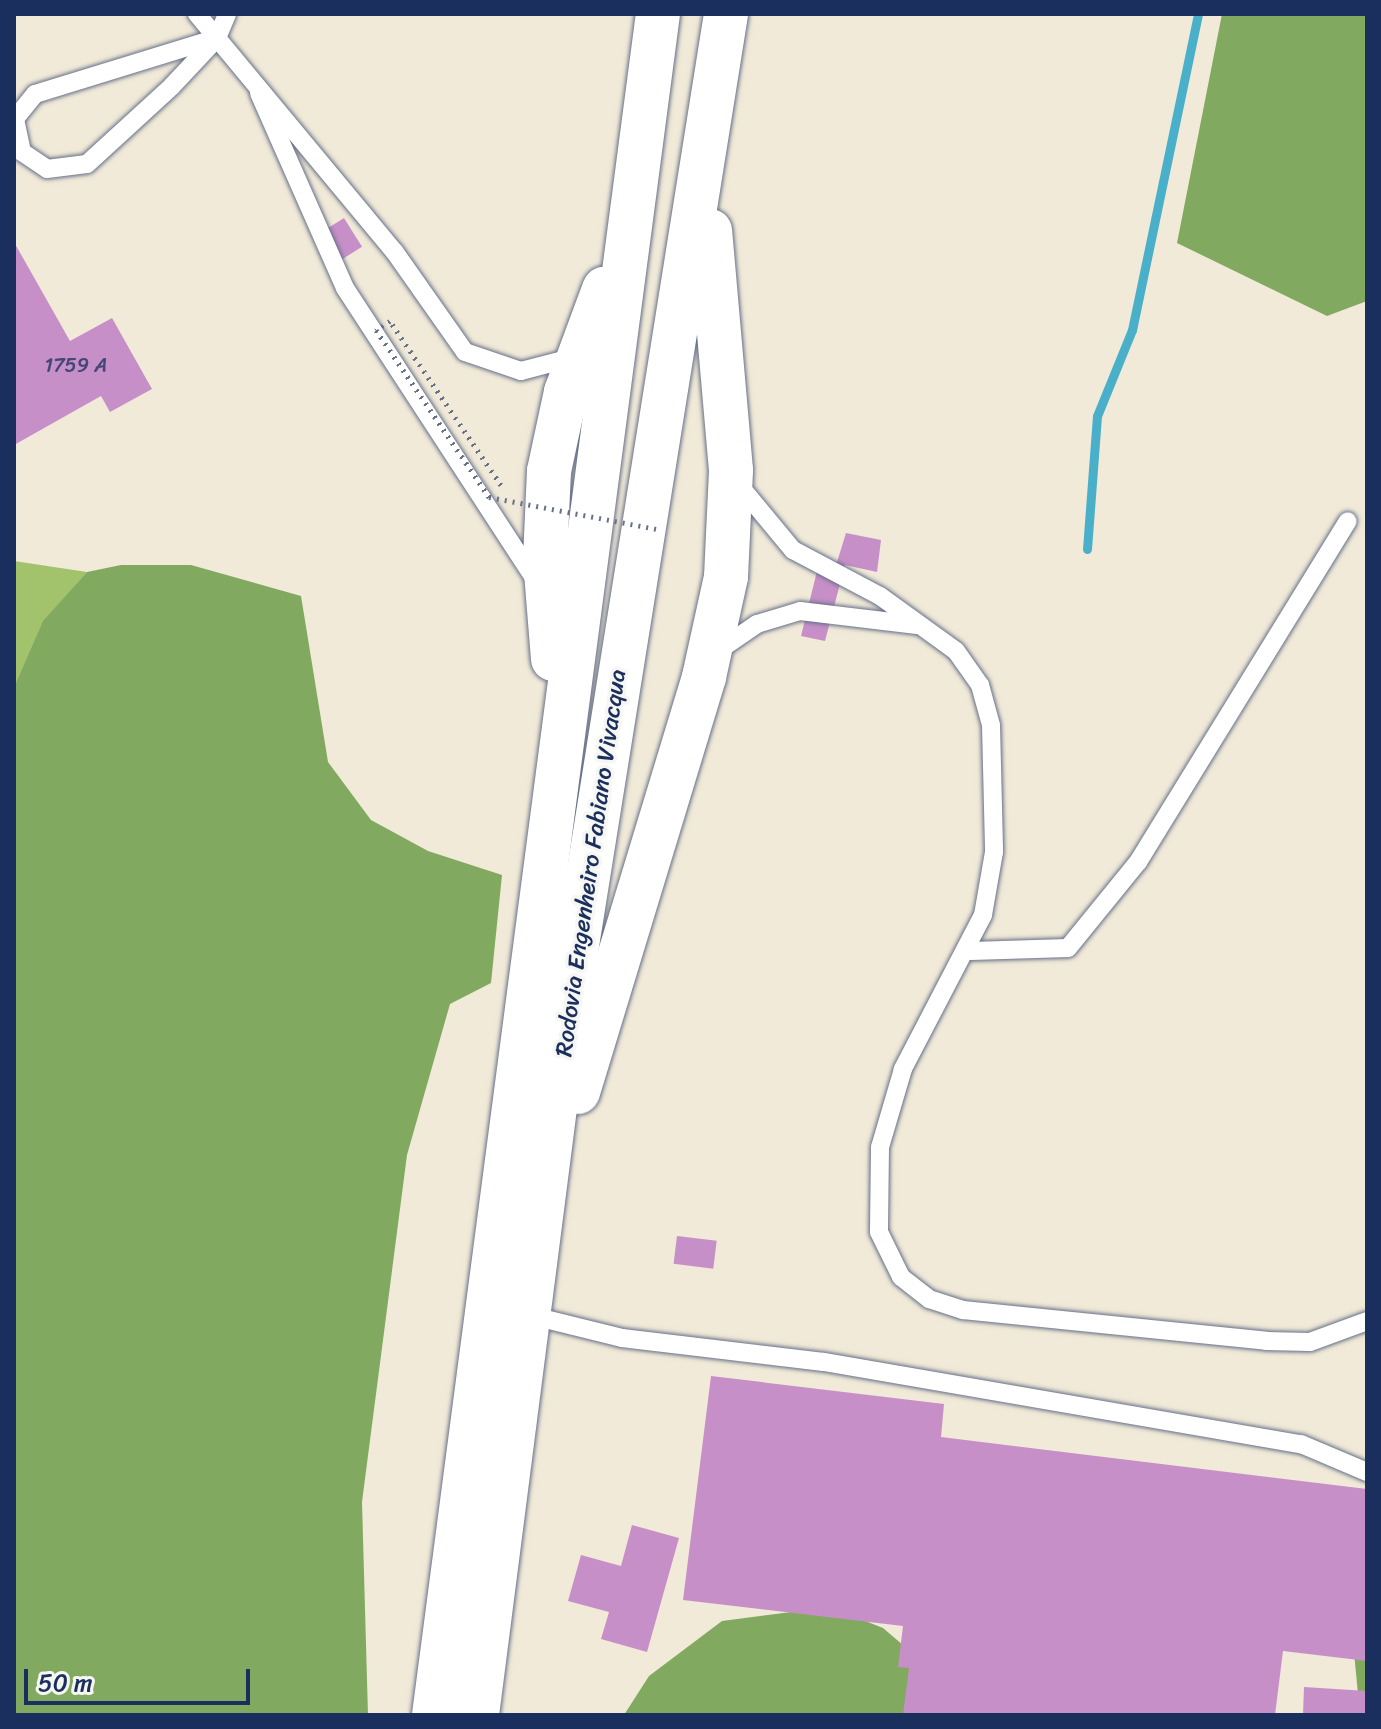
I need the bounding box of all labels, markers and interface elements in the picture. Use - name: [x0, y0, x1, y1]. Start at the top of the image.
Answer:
- house number: 1759 A: [45, 353, 107, 377]
- street label: Rodovia Engenheiro Fabiano Vivacqua: [549, 667, 633, 1059]
- scale bar: [28, 1653, 254, 1703]
- text: 50 m: [38, 1662, 93, 1704]

